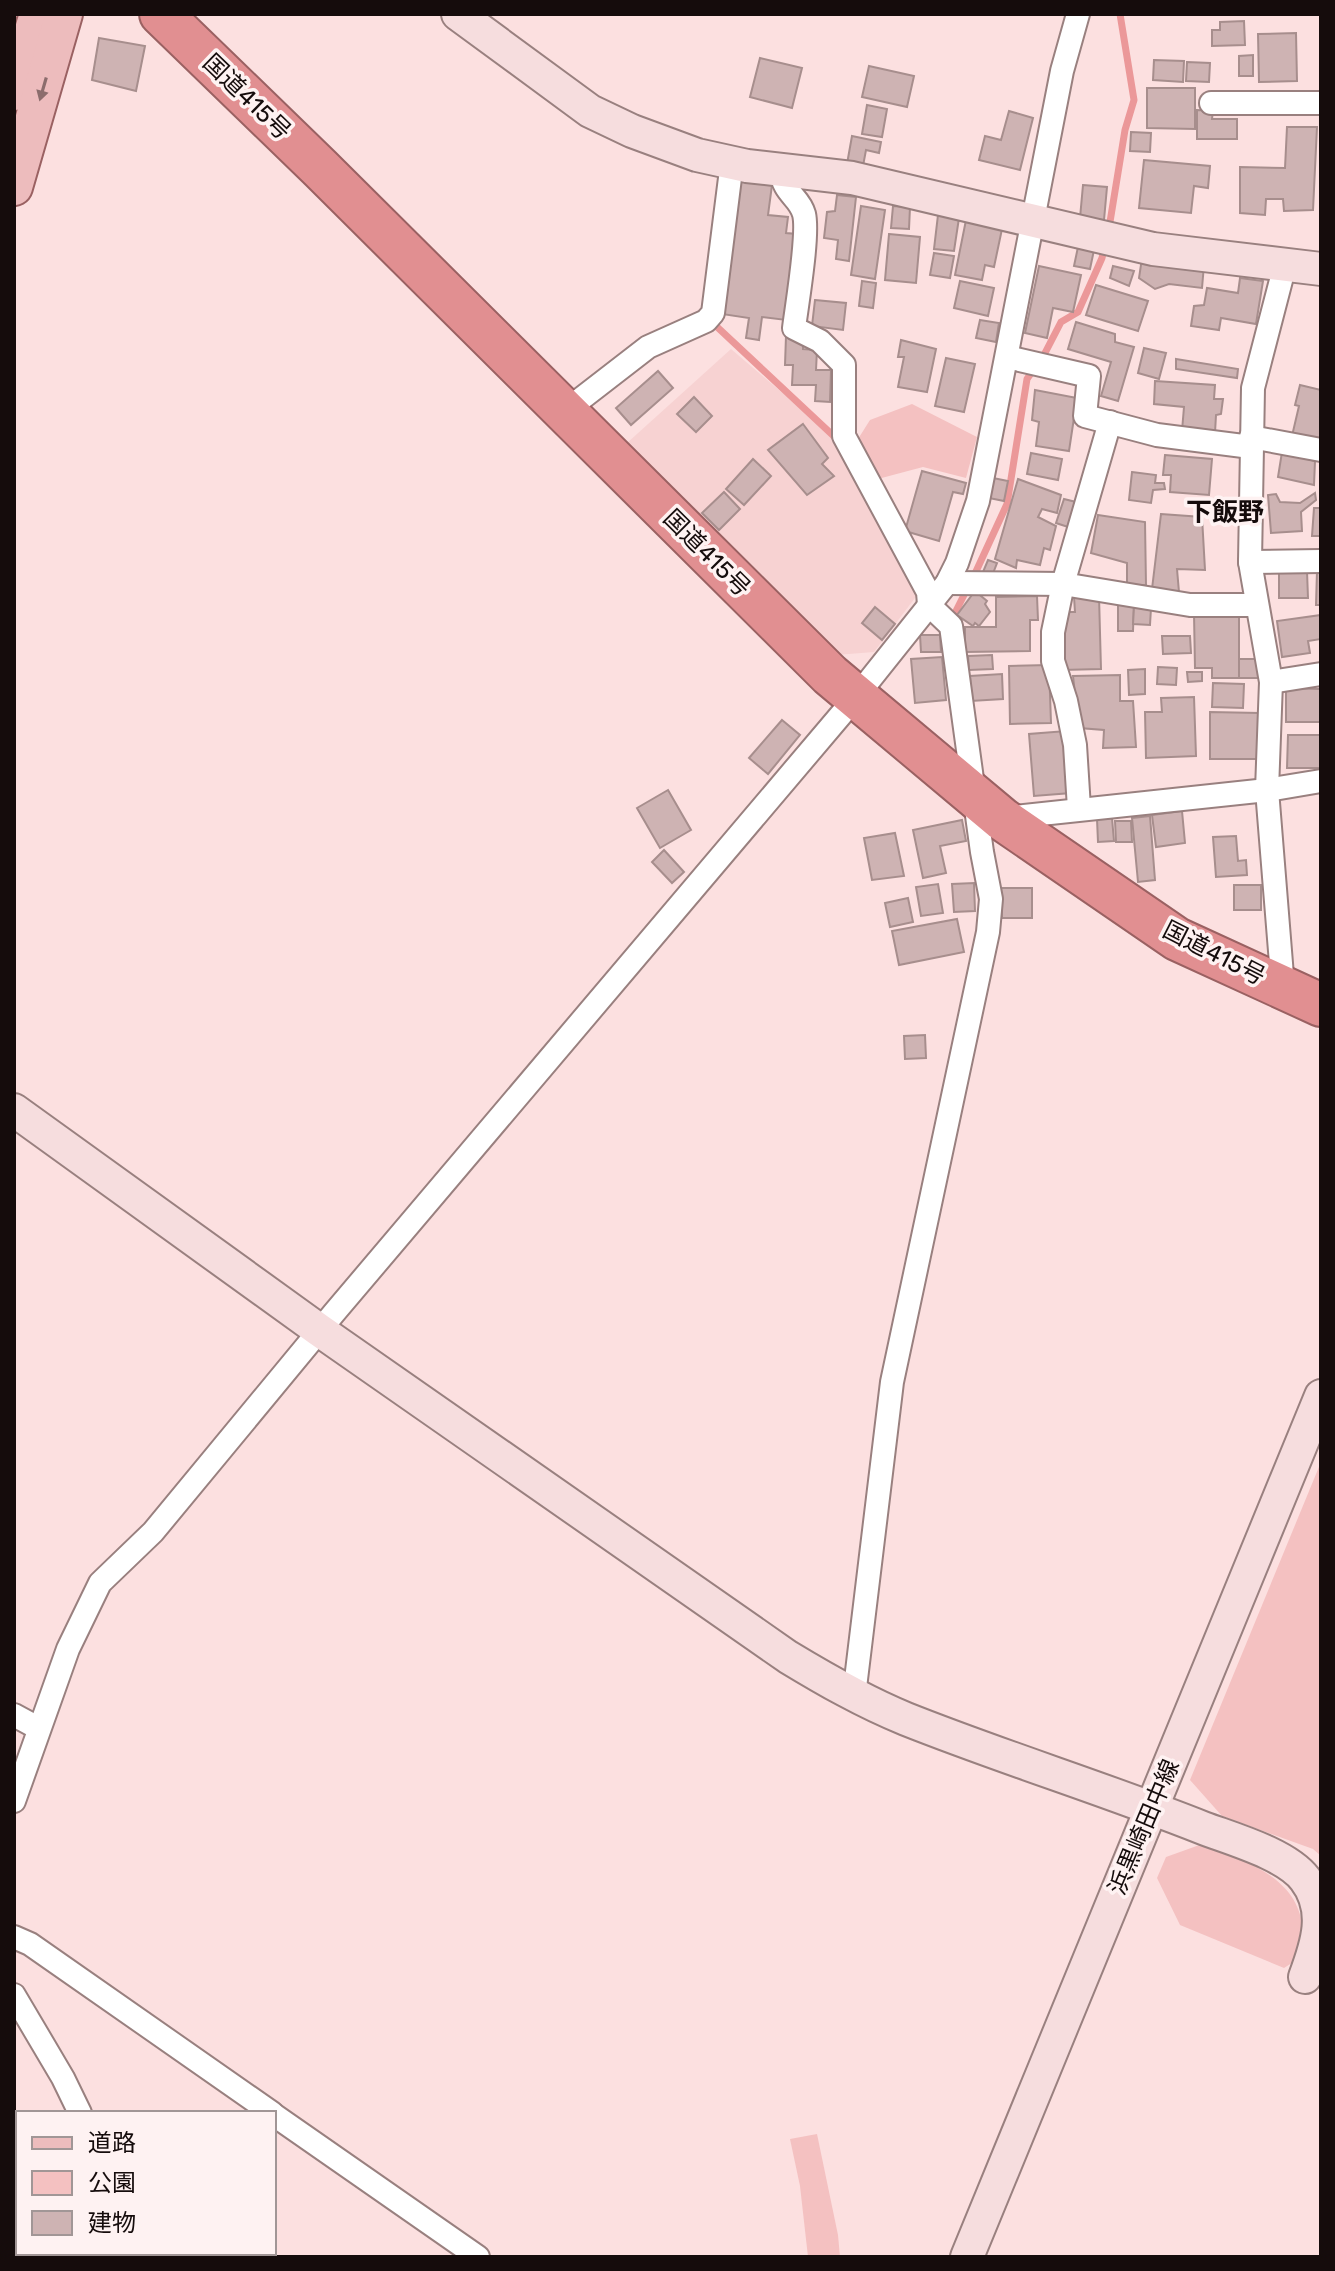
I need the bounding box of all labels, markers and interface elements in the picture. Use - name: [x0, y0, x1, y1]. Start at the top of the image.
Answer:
- street label: 国道415号: [197, 48, 297, 146]
- one-way arrow: [36, 78, 49, 102]
- district label: 下飯野: [1186, 497, 1264, 528]
- street label: 国道415号: [658, 504, 756, 602]
- street label: 国道415号: [1158, 915, 1270, 991]
- street label: 浜黒崎田中線: [1103, 1755, 1185, 1899]
- legend: [16, 2111, 276, 2255]
- text: 道路: [88, 2129, 136, 2157]
- text: 公園: [88, 2169, 136, 2197]
- text: 建物: [88, 2209, 136, 2237]

